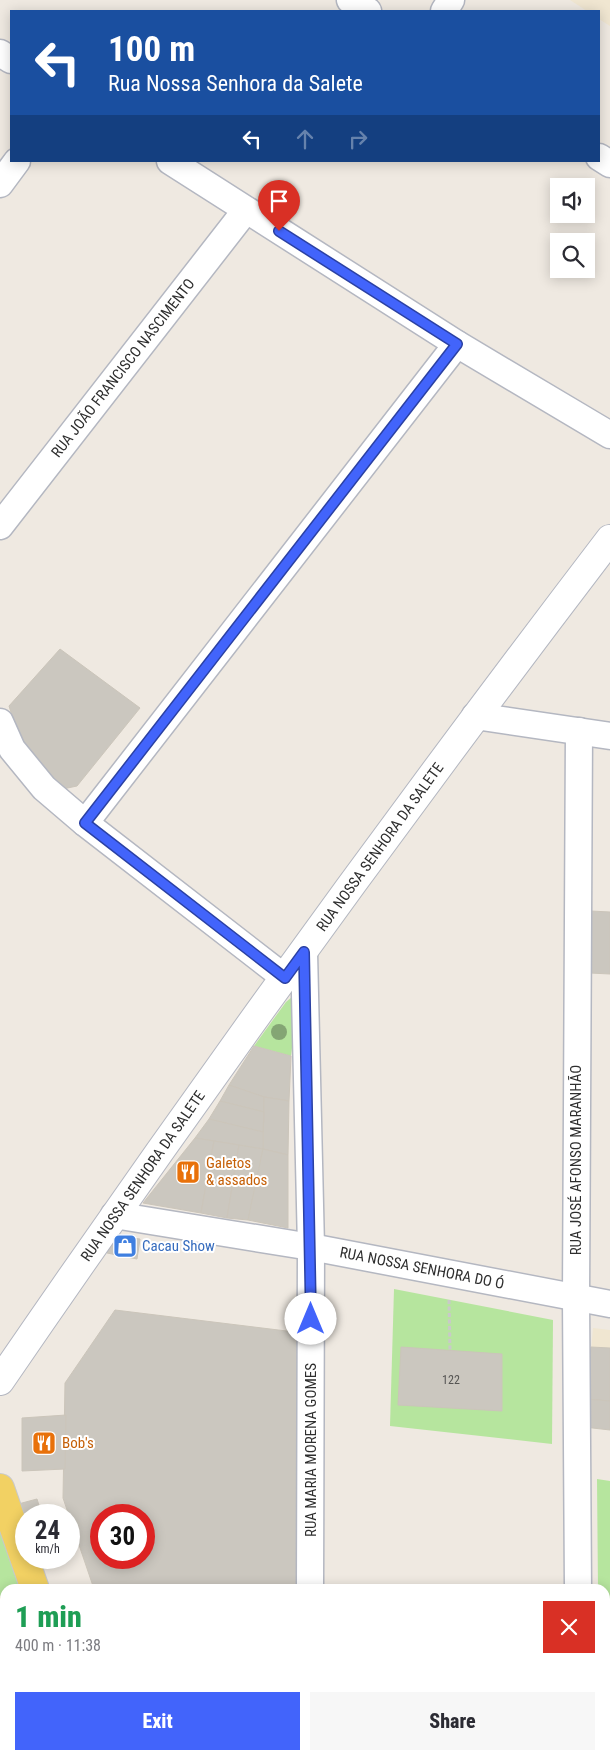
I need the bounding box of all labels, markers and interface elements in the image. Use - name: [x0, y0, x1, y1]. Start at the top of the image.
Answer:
- text: 100 m: [108, 29, 195, 70]
- icon: left: [25, 30, 90, 95]
- text: Rua Nossa Senhora da Salete: [108, 71, 363, 96]
- icon: left: [238, 125, 266, 153]
- icon: ahead: [291, 125, 319, 153]
- icon: right: [344, 125, 372, 153]
- map controls: [550, 178, 595, 278]
- button: sound: [550, 178, 595, 223]
- pin: [258, 180, 300, 231]
- icon: arrive: [265, 187, 293, 215]
- button: search: [550, 233, 595, 278]
- street label: RUA JOÃO FRANCISCO NASCIMENTO: [48, 275, 198, 461]
- street label: RUA NOSSA SENHORA DA SALETE: [313, 759, 447, 935]
- street label: RUA JOSÉ AFONSO MARANHÃO: [567, 1065, 585, 1255]
- street label: RUA NOSSA SENHORA DA SALETE: [77, 1087, 209, 1265]
- place label: Galetos & assados: [206, 1154, 268, 1189]
- restaurant icon: Galetos & assados: [175, 1159, 201, 1185]
- shop icon: Cacau Show: [112, 1233, 138, 1259]
- place label: Cacau Show: [142, 1237, 215, 1255]
- street label: RUA NOSSA SENHORA DO Ó: [338, 1243, 506, 1293]
- position arrow: [284, 1292, 336, 1344]
- street label: RUA MARIA MORENA GOMES: [302, 1363, 320, 1537]
- house number: 122: [442, 1373, 460, 1387]
- restaurant icon: Bob's: [31, 1430, 57, 1456]
- place label: Bob's: [62, 1434, 94, 1452]
- speed limit sign: 30: [90, 1504, 155, 1569]
- text: 24: [35, 1516, 60, 1545]
- text: km/h: [35, 1542, 60, 1556]
- text: 1 min: [15, 1599, 82, 1634]
- button: close: [543, 1601, 595, 1653]
- text: 400 m · 11:38: [15, 1636, 101, 1655]
- button: Exit: [15, 1692, 300, 1750]
- button: Share: [310, 1692, 595, 1750]

